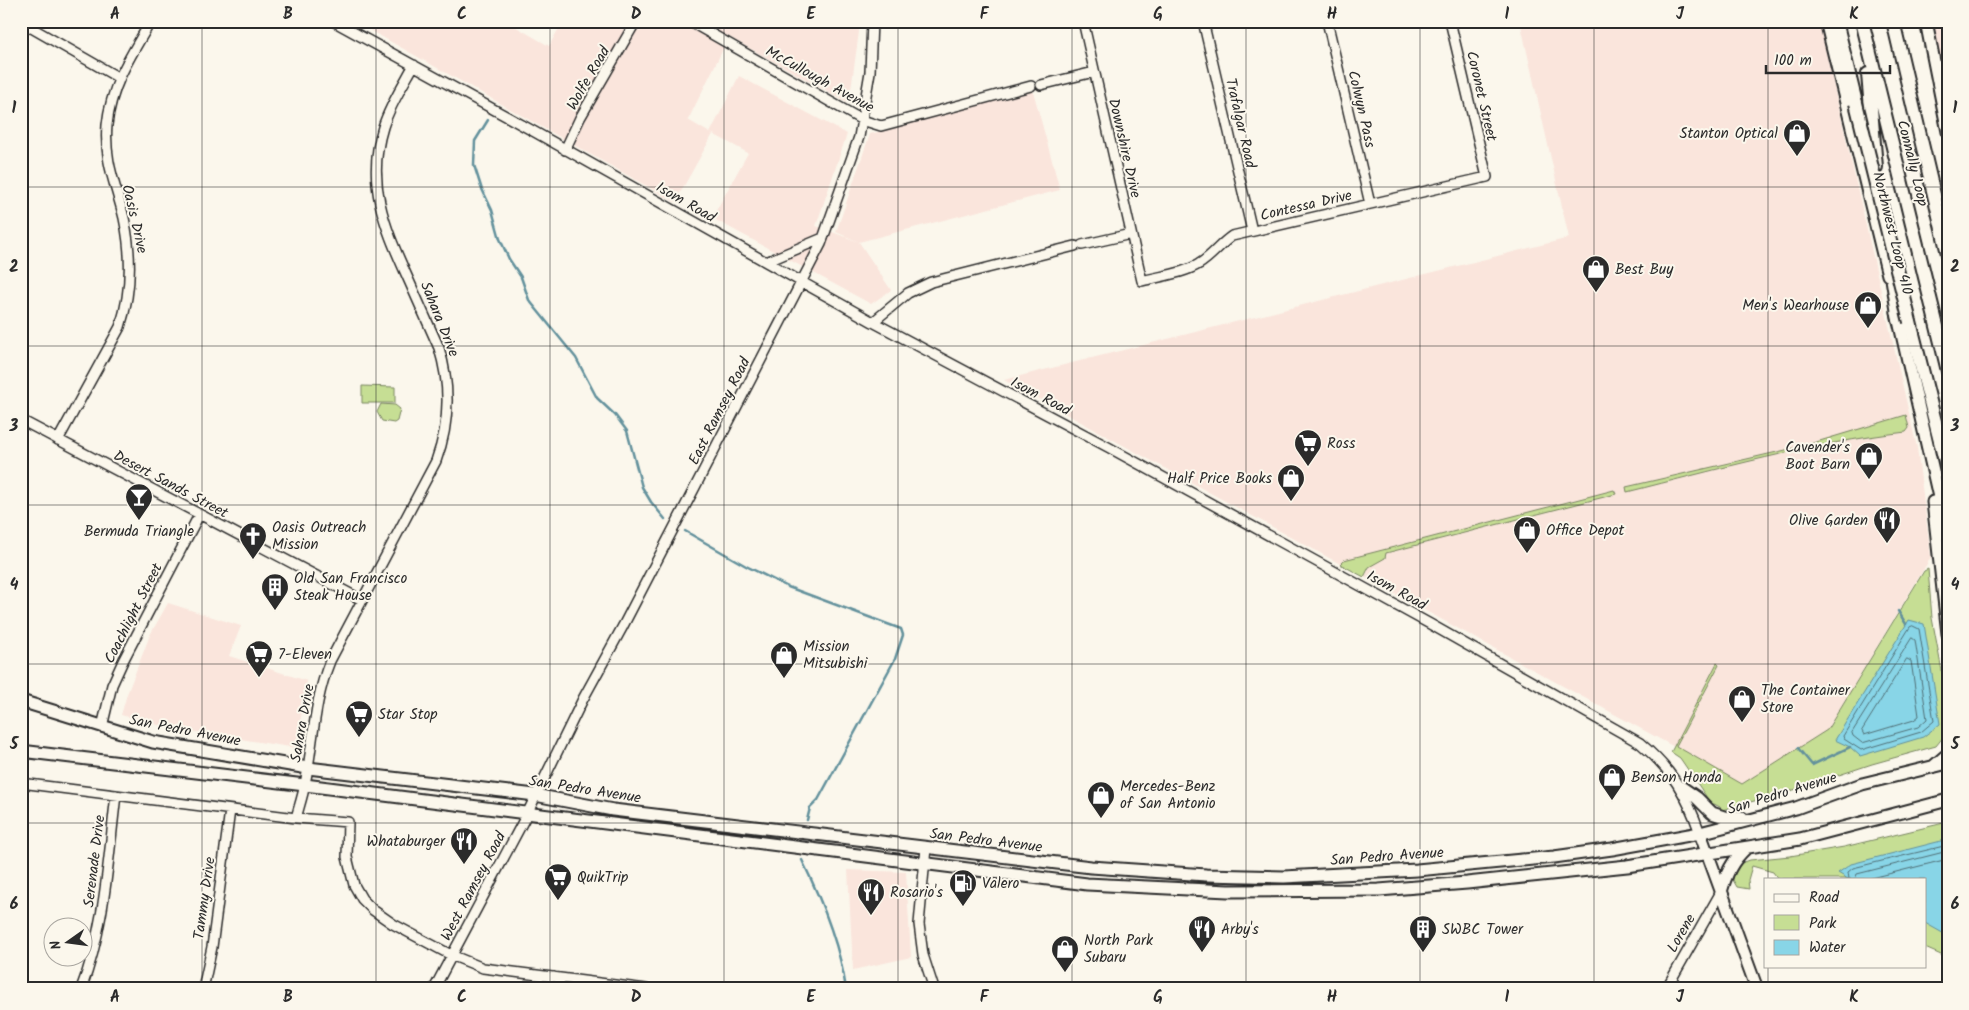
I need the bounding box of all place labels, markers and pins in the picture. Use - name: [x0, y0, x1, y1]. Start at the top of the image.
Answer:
- shop icon: Stanton Optical: [1782, 118, 1812, 157]
- place label: Stanton Optical: [1679, 122, 1778, 146]
- shop icon: Best Buy: [1581, 254, 1611, 293]
- place label: Best Buy: [1615, 258, 1674, 282]
- shop icon: Men's Wearhouse: [1853, 290, 1883, 329]
- place label: Men's Wearhouse: [1742, 294, 1849, 318]
- supermarket icon: Ross: [1293, 428, 1323, 467]
- place label: Ross: [1327, 432, 1356, 456]
- place label: Cavender's Boot Barn: [1785, 436, 1851, 477]
- shop icon: Cavender's Boot Barn: [1854, 441, 1884, 480]
- shop icon: Half Price Books: [1276, 463, 1306, 502]
- place label: Half Price Books: [1167, 467, 1273, 491]
- bar icon: Bermuda Triangle: [124, 482, 154, 521]
- restaurant icon: Olive Garden: [1872, 505, 1902, 544]
- place label: Olive Garden: [1789, 509, 1868, 533]
- shop icon: Office Depot: [1512, 515, 1542, 554]
- place label: Oasis Outreach Mission: [272, 516, 366, 557]
- place label: Office Depot: [1546, 519, 1625, 543]
- place label: Bermuda Triangle: [84, 520, 194, 544]
- church icon: Oasis Outreach Mission: [238, 521, 268, 560]
- place label: Old San Francisco Steak House: [294, 567, 408, 608]
- building icon: Old San Francisco Steak House: [260, 572, 290, 611]
- place label: Mission Mitsubishi: [803, 635, 869, 676]
- supermarket icon: 7-Eleven: [244, 639, 274, 678]
- shop icon: Mission Mitsubishi: [769, 640, 799, 679]
- place label: 7-Eleven: [278, 643, 332, 667]
- place label: The Container Store: [1761, 679, 1851, 720]
- shop icon: The Container Store: [1727, 684, 1757, 723]
- supermarket icon: Star Stop: [344, 699, 374, 738]
- place label: Star Stop: [378, 703, 438, 727]
- shop icon: Benson Honda: [1597, 762, 1627, 801]
- place label: Benson Honda: [1631, 766, 1722, 790]
- place label: Mercedes-Benz of San Antonio: [1120, 775, 1216, 816]
- shop icon: Mercedes-Benz of San Antonio: [1086, 780, 1116, 819]
- restaurant icon: Whataburger: [449, 826, 479, 865]
- place label: Whataburger: [366, 830, 446, 854]
- supermarket icon: QuikTrip: [543, 862, 573, 901]
- place label: QuikTrip: [577, 866, 628, 890]
- fuel station icon: Valero: [948, 868, 978, 907]
- place label: Valero: [982, 872, 1019, 896]
- restaurant icon: Rosario's: [856, 877, 886, 916]
- place label: Rosario's: [890, 881, 943, 905]
- restaurant icon: Arby's: [1187, 914, 1217, 953]
- building icon: SWBC Tower: [1408, 914, 1438, 953]
- place label: Arby's: [1221, 918, 1259, 942]
- place label: SWBC Tower: [1442, 918, 1524, 942]
- place label: North Park Subaru: [1084, 929, 1154, 970]
- shop icon: North Park Subaru: [1050, 934, 1080, 973]

